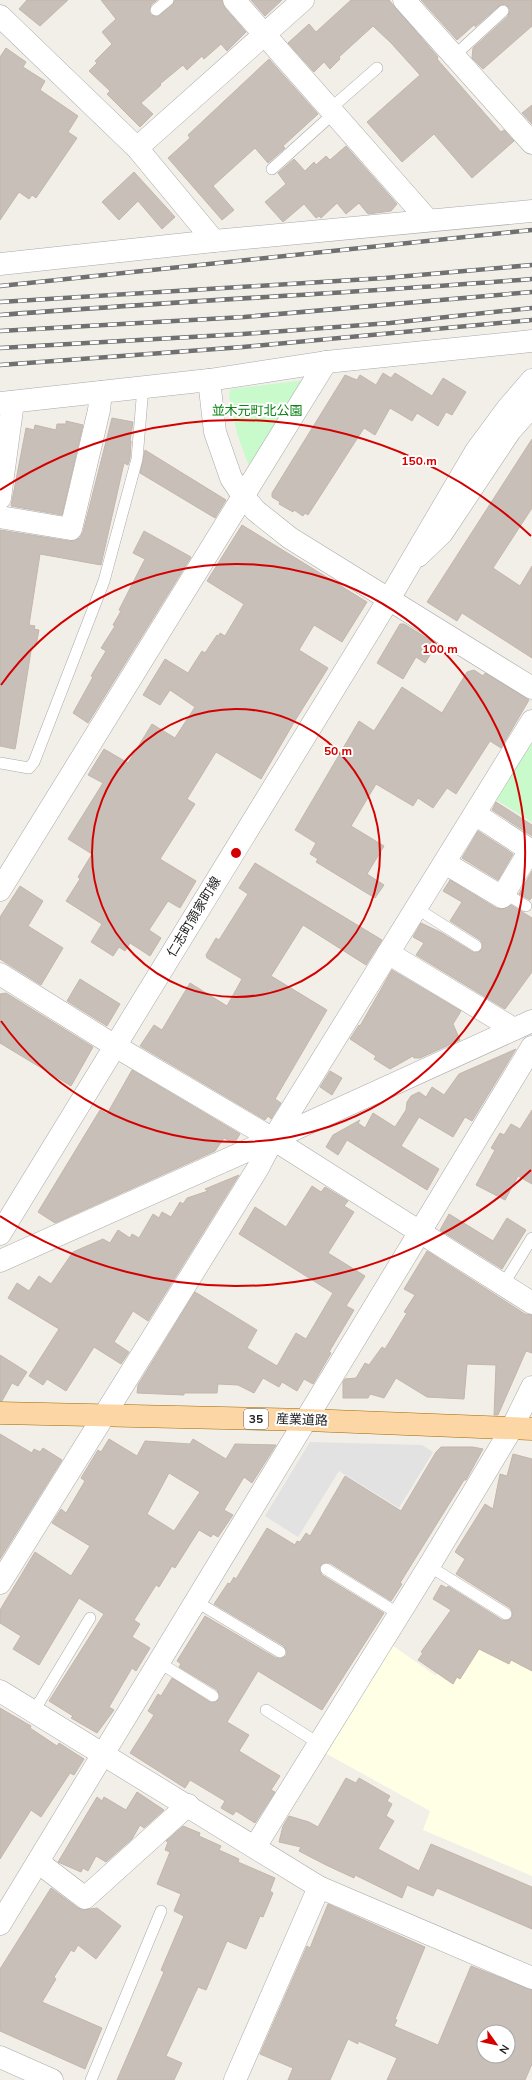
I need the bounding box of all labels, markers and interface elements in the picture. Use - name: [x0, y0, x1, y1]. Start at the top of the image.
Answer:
- park label: 並木元町北公園: [211, 402, 303, 420]
- text: 150 m: [401, 453, 437, 469]
- text: 100 m: [422, 641, 458, 657]
- text: 50 m: [324, 743, 352, 759]
- centre of rings: [229, 846, 243, 860]
- street label: 仁志町領家町線: [163, 873, 225, 961]
- road number: 35: [244, 1409, 268, 1429]
- street label: 産業道路: [276, 1410, 328, 1430]
- north arrow: [476, 2024, 516, 2064]
- text: N: [495, 2042, 512, 2057]

